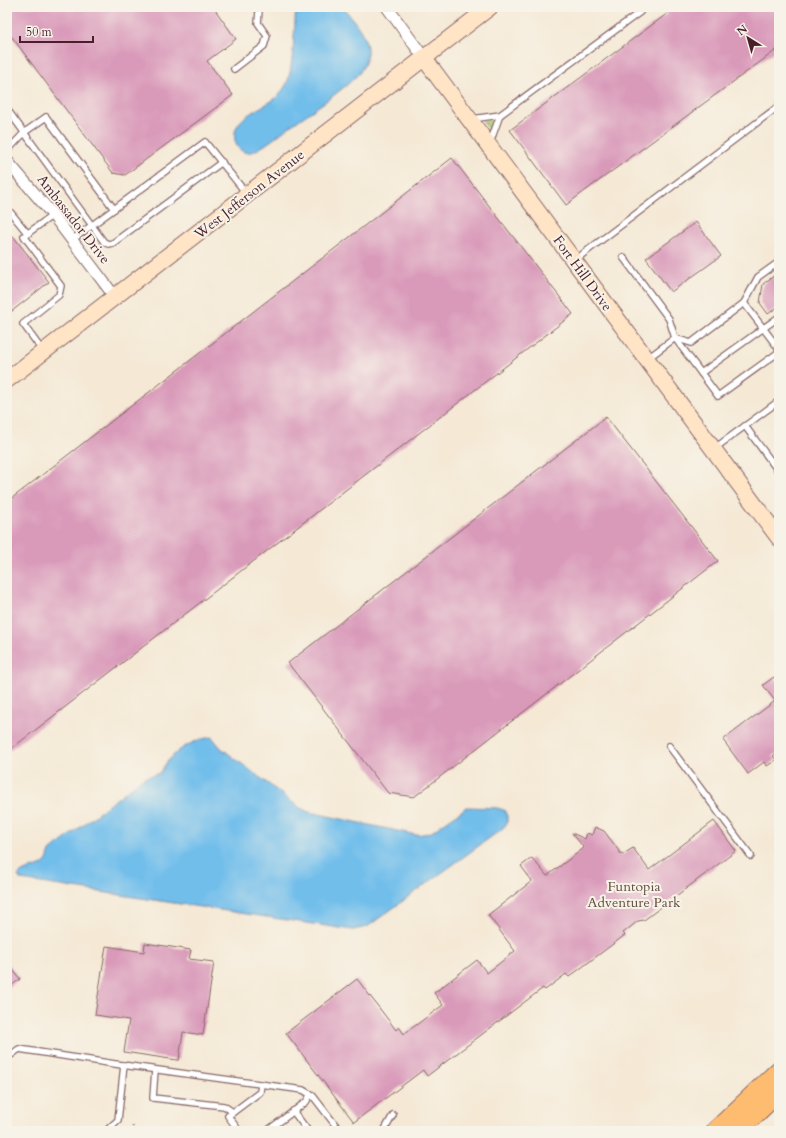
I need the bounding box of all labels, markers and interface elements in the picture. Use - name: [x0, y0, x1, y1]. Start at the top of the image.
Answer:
- scale bar: [20, 18, 93, 44]
- north arrow: [728, 18, 768, 58]
- text: N: [734, 21, 751, 39]
- text: 50 m: [26, 24, 53, 40]
- street label: West Jefferson Avenue: [189, 145, 308, 244]
- street label: Ambassador Drive: [33, 171, 115, 268]
- street label: Fort Hill Drive: [549, 232, 617, 315]
- park label: Funtopia Adventure Park: [587, 877, 681, 912]

